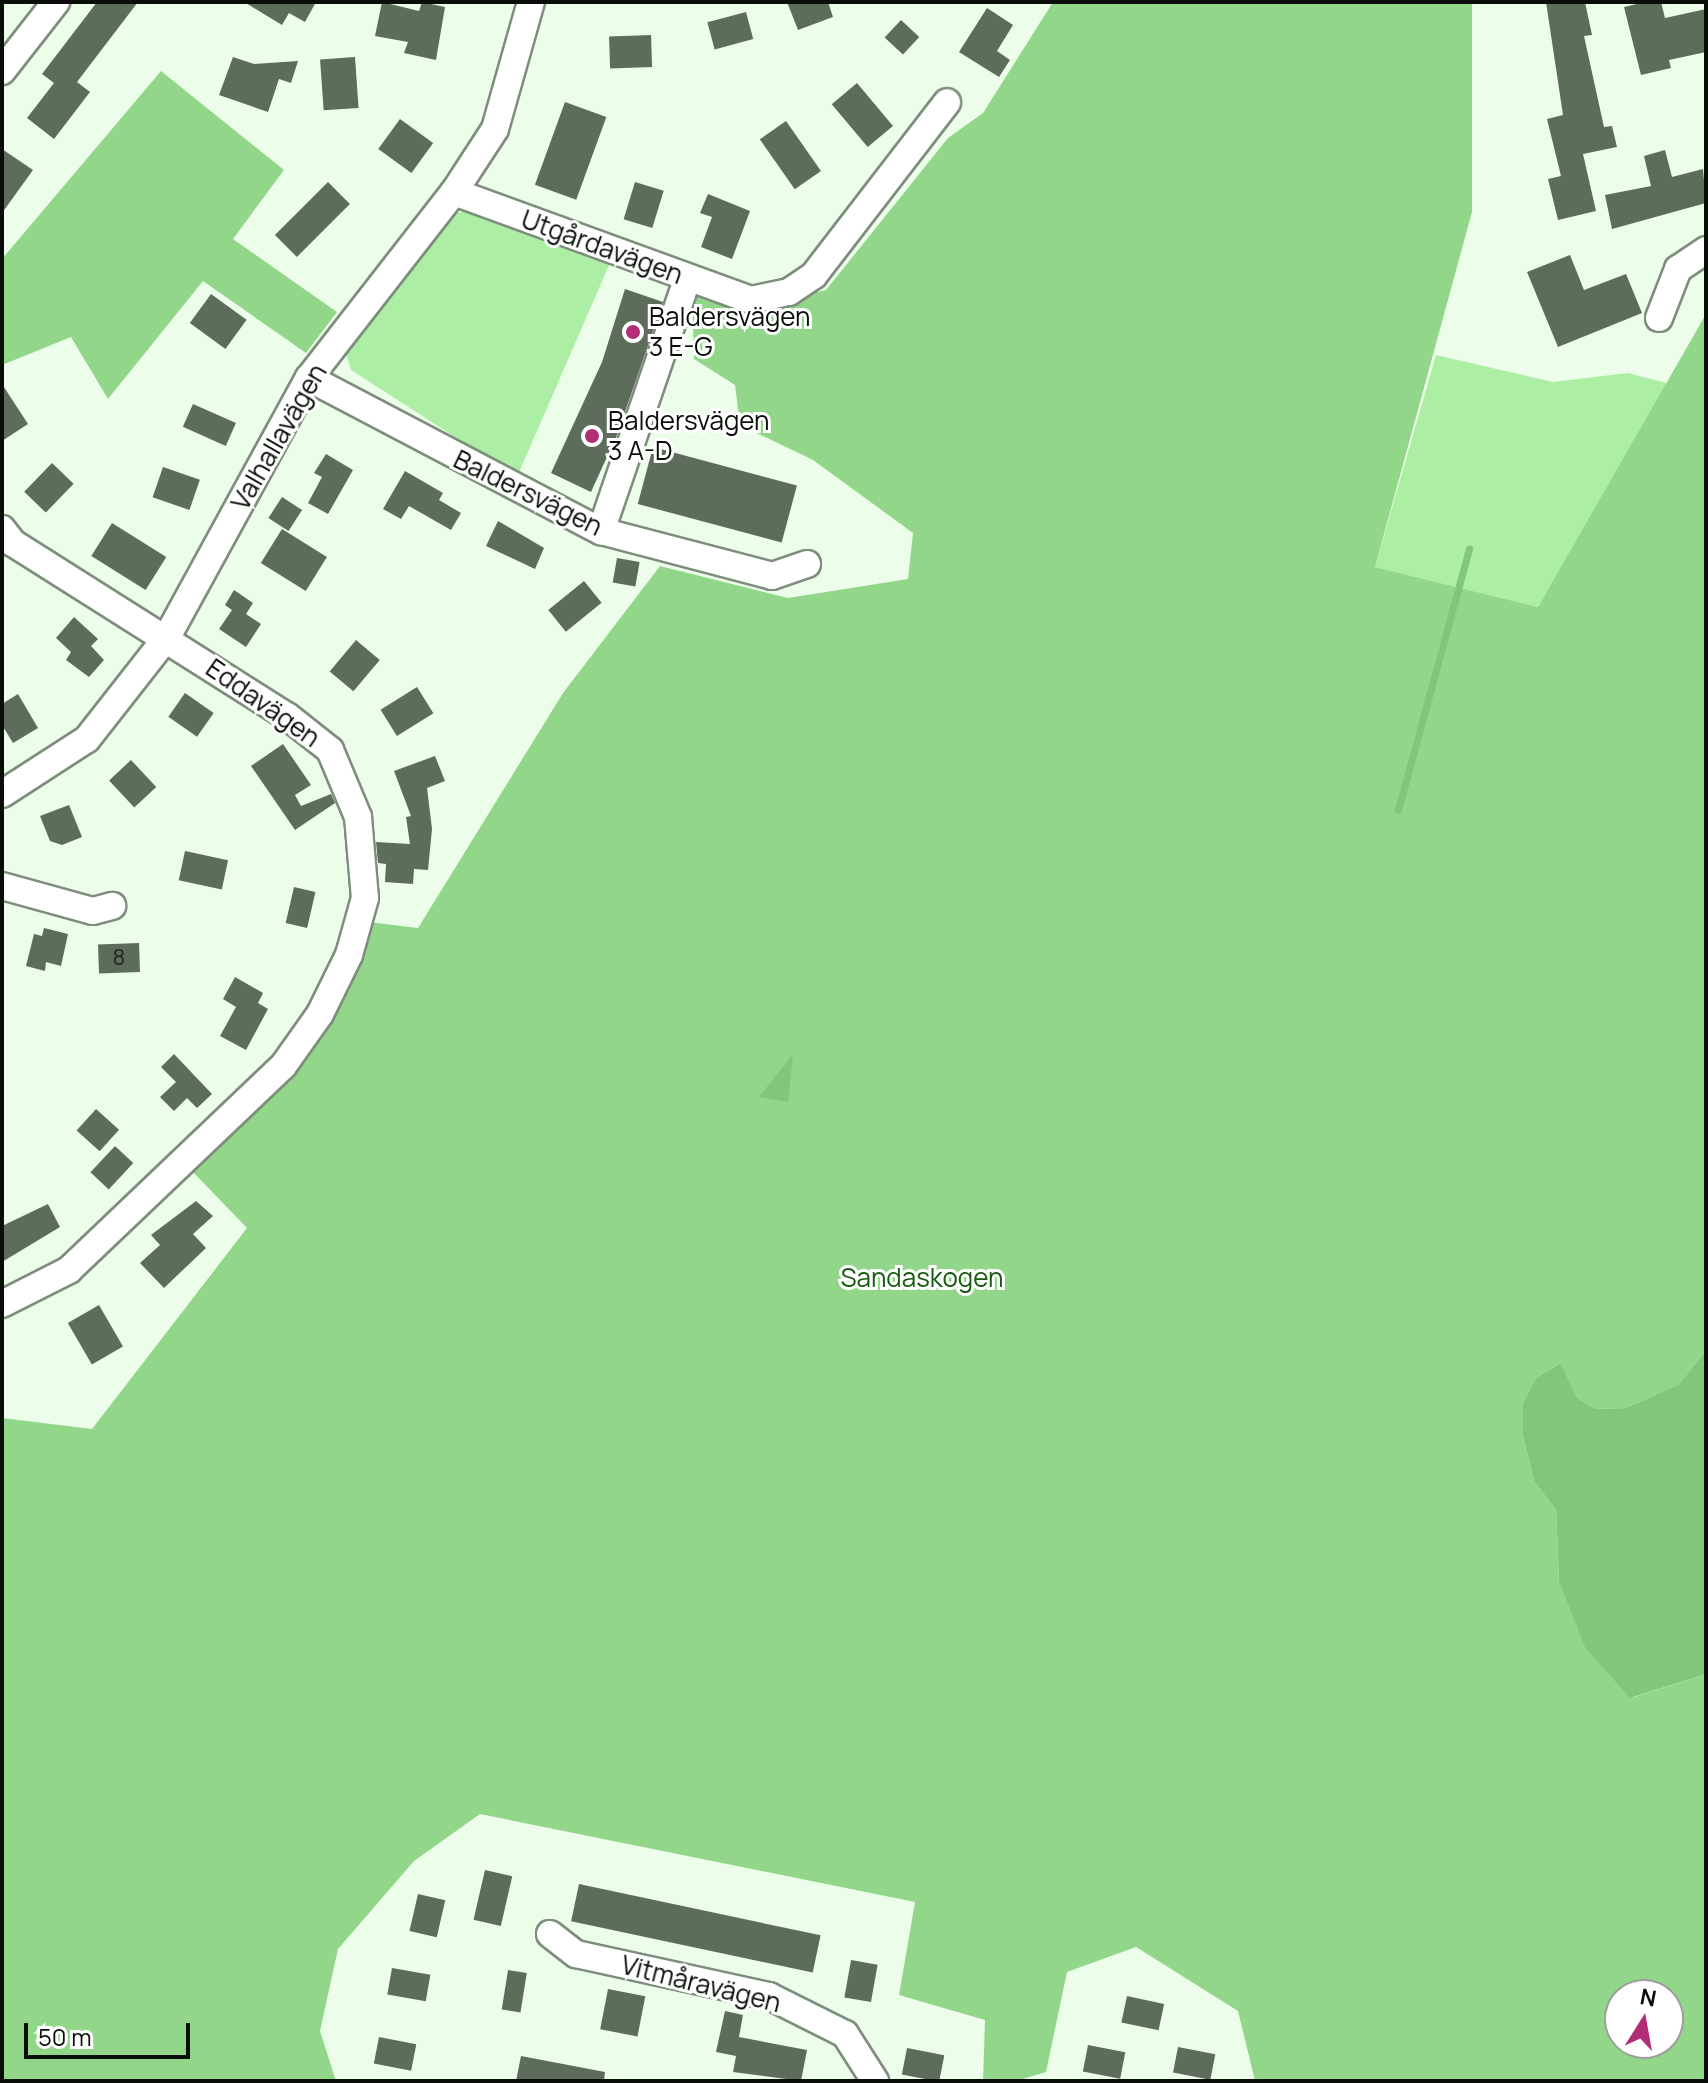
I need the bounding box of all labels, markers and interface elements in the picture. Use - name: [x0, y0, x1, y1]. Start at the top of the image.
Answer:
- street label: Utgårdavägen: [517, 203, 687, 291]
- place label: Baldersvägen 3 E-G: [649, 301, 811, 362]
- marker: Baldersvägen 3 E-G: [624, 323, 642, 341]
- street label: Valhallavägen: [225, 358, 333, 516]
- place label: Baldersvägen 3 A-D: [608, 405, 770, 466]
- marker: Baldersvägen 3 A-D: [583, 427, 601, 445]
- street label: Baldersvägen: [449, 444, 607, 542]
- street label: Eddavägen: [200, 652, 326, 754]
- house number: 8: [113, 945, 125, 971]
- park label: Sandaskogen: [841, 1262, 1003, 1294]
- street label: Vitmåravägen: [618, 1949, 784, 2019]
- north arrow: [1604, 1979, 1684, 2059]
- text: N: [1638, 1981, 1659, 2014]
- scale bar: [28, 2007, 194, 2057]
- text: 50 m: [38, 2020, 92, 2053]

